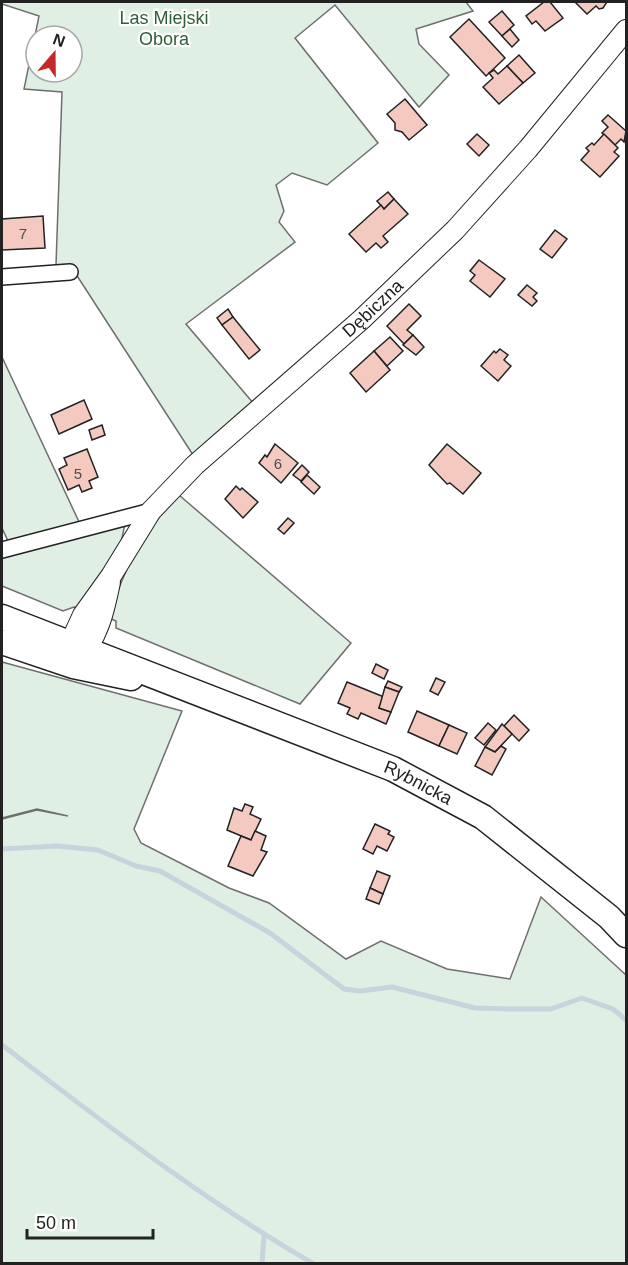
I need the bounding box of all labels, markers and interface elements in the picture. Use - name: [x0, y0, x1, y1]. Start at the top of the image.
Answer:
- park label: Las Miejski Obora: [119, 8, 209, 49]
- north arrow: [24, 24, 84, 84]
- text: N: [51, 30, 67, 50]
- house number: 7: [19, 225, 27, 242]
- street label: Dębiczna: [338, 275, 408, 341]
- house number: 6: [274, 455, 282, 472]
- house number: 5: [74, 465, 82, 482]
- street label: Rybnicka: [381, 757, 456, 809]
- scale bar: [27, 1202, 153, 1240]
- text: 50 m: [36, 1213, 76, 1233]

